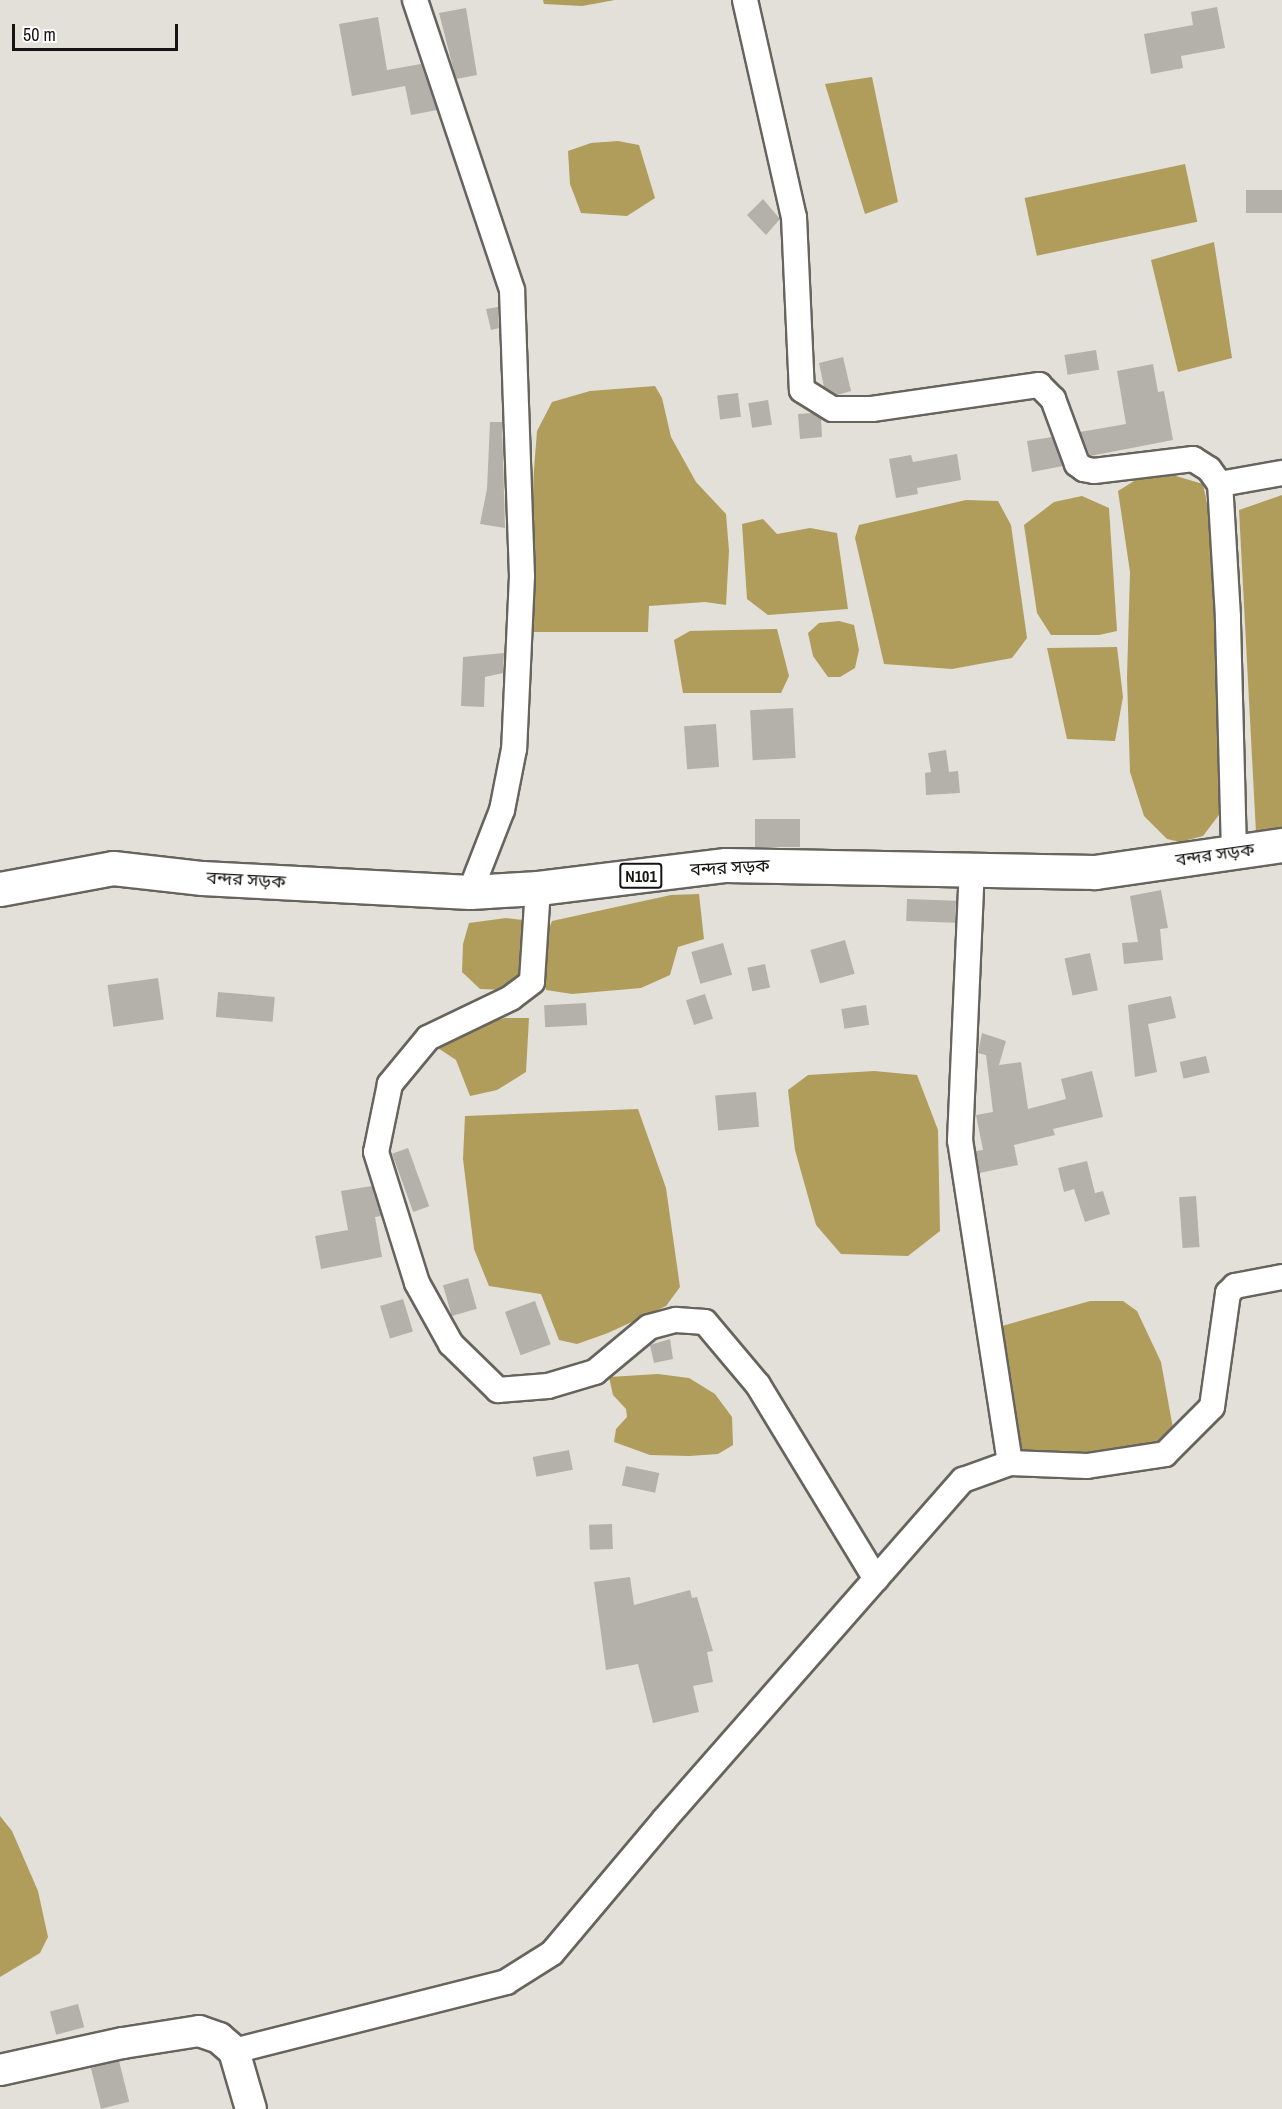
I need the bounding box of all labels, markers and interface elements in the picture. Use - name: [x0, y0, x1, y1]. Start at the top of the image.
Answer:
- scale bar: [15, 12, 182, 50]
- text: 50 m: [23, 22, 56, 47]
- street label: বন্দর সড়ক: [1174, 839, 1256, 871]
- street label: বন্দর সড়ক: [690, 855, 770, 881]
- road number: N101: [618, 863, 664, 889]
- street label: বন্দর সড়ক: [206, 867, 286, 893]

